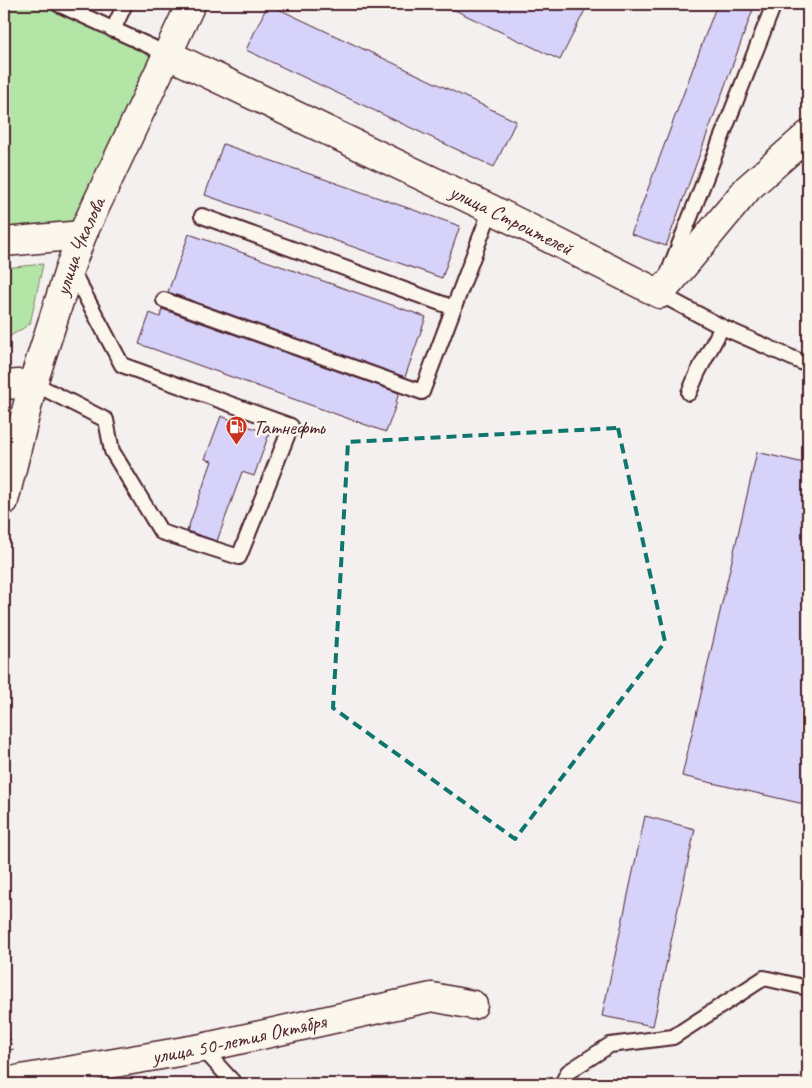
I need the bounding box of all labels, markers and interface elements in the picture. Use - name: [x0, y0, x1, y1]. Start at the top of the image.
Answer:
- street label: улица Строителей: [444, 177, 578, 262]
- street label: улица Чкалова: [48, 191, 112, 300]
- place label: Татнефть: [253, 414, 326, 440]
- fuel station icon: Татнефть: [225, 415, 249, 446]
- street label: улица 50-летия Октября: [148, 1008, 330, 1070]

